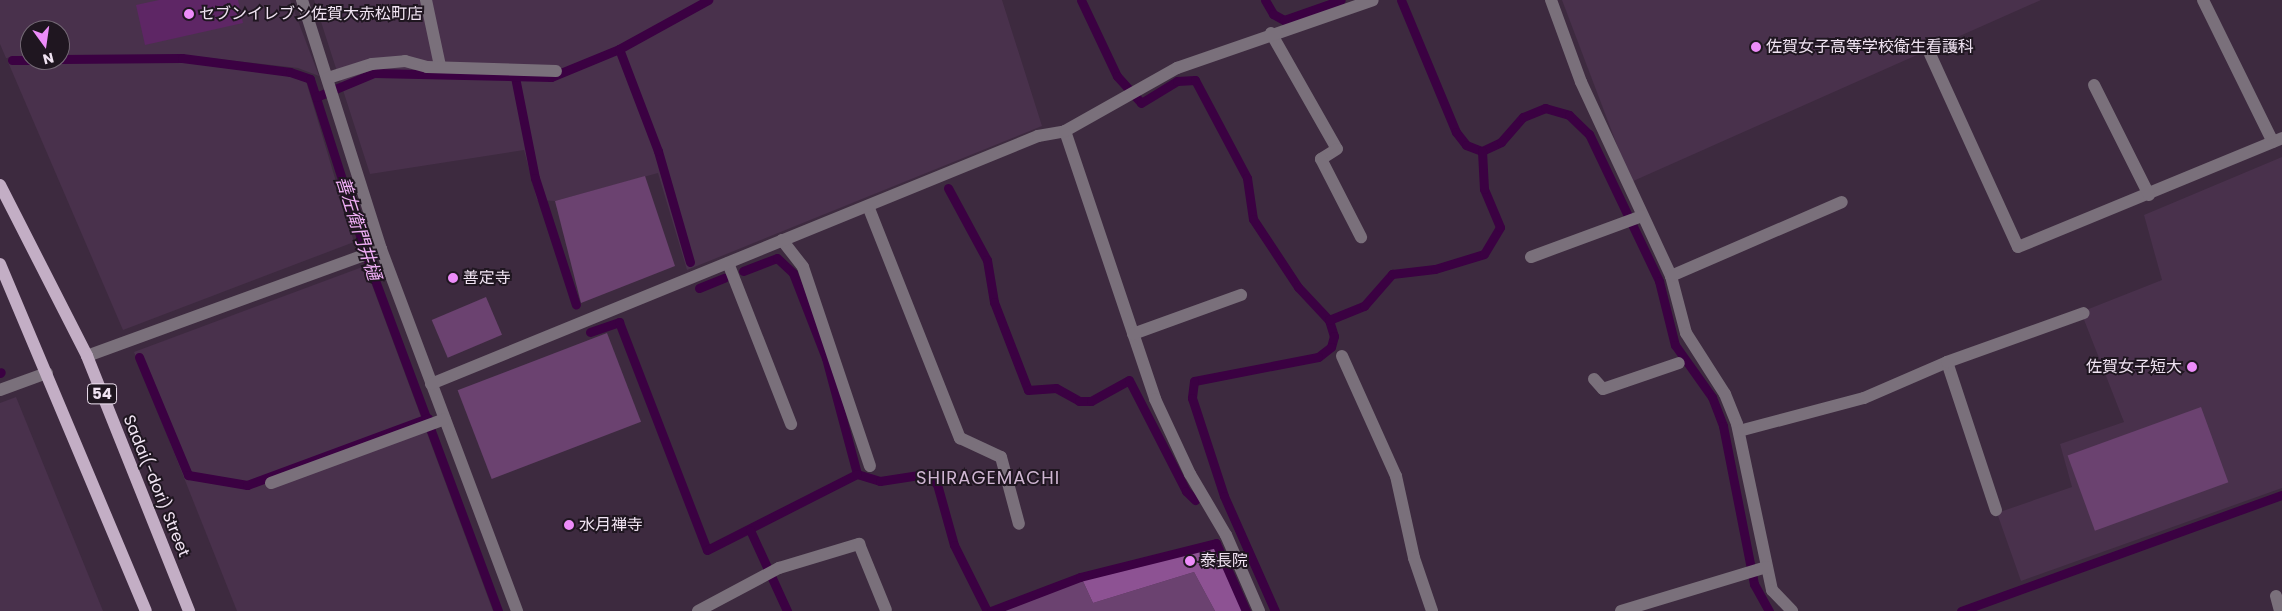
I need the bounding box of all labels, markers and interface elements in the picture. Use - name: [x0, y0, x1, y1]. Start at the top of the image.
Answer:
- place label: セブンイレブン佐賀大赤松町店: [199, 4, 423, 24]
- marker: セブンイレブン佐賀大赤松町店: [183, 8, 195, 20]
- north arrow: [20, 20, 70, 70]
- place label: 佐賀女子高等学校衛生看護科: [1766, 37, 1974, 57]
- marker: 佐賀女子高等学校衛生看護科: [1750, 41, 1762, 53]
- text: N: [41, 48, 56, 70]
- water label: 善左衛門井樋: [331, 173, 385, 283]
- place label: 善定寺: [463, 268, 511, 288]
- marker: 善定寺: [447, 272, 459, 284]
- place label: 佐賀女子短大: [2086, 357, 2182, 377]
- marker: 佐賀女子短大: [2186, 361, 2198, 373]
- road number: 54: [87, 382, 117, 406]
- street label: Sadai(-dori) Street: [119, 412, 193, 560]
- district label: SHIRAGEMACHI: [914, 467, 1062, 489]
- place label: 水月禅寺: [579, 515, 643, 535]
- marker: 水月禅寺: [563, 519, 575, 531]
- place label: 泰長院: [1200, 551, 1248, 571]
- marker: 泰長院: [1184, 555, 1196, 567]

